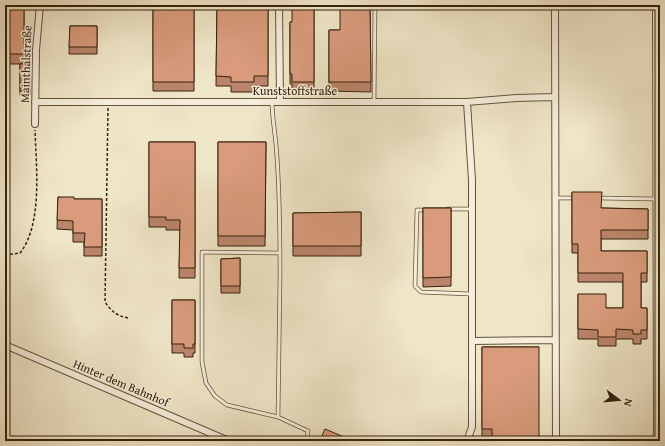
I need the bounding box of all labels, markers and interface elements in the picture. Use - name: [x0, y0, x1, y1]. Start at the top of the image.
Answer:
- street label: Mainthalstraße: [16, 24, 35, 103]
- street label: Kunststoffstraße: [253, 82, 338, 99]
- street label: Hinter dem Bahnhof: [71, 355, 173, 411]
- north arrow: [599, 380, 639, 420]
- text: N: [620, 397, 637, 409]

